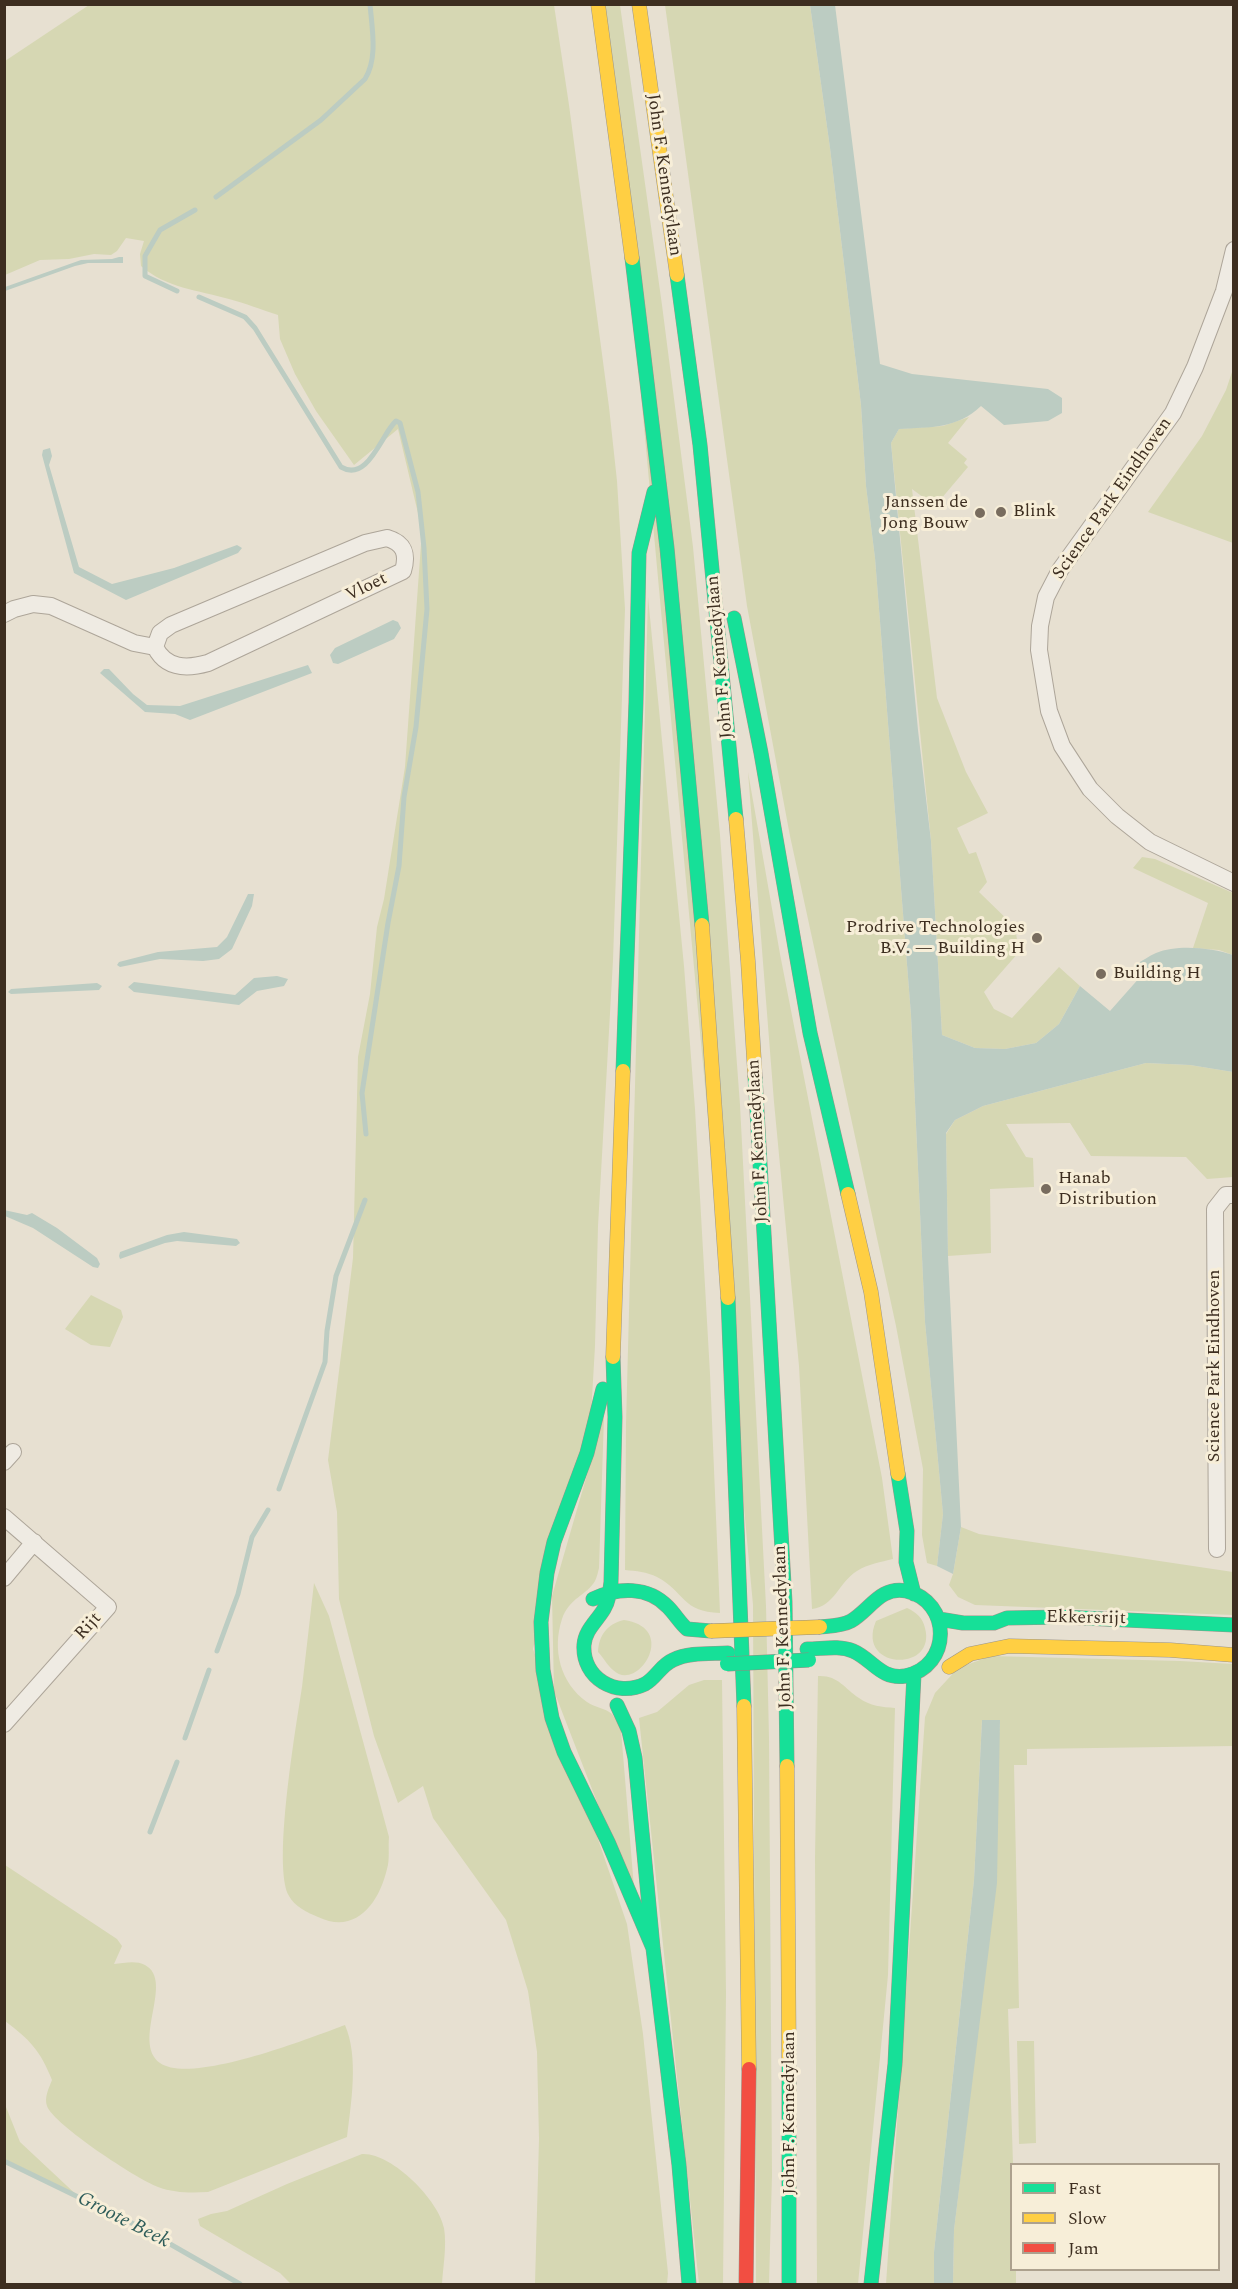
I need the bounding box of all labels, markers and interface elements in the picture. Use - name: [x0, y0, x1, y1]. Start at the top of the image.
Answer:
- street label: John F. Kennedylaan: [641, 92, 685, 258]
- street label: Science Park Eindhoven: [1049, 414, 1177, 584]
- place label: Janssen de Jong Bouw: [882, 492, 968, 534]
- place label: Blink: [1013, 501, 1056, 523]
- marker: Blink: [994, 505, 1008, 519]
- marker: Janssen de Jong Bouw: [973, 506, 987, 520]
- street label: Vloet: [343, 569, 391, 607]
- street label: John F. Kennedylaan: [703, 575, 739, 739]
- place label: Prodrive Technologies B.V. — Building H: [846, 917, 1025, 960]
- marker: Prodrive Technologies B.V. — Building H: [1030, 931, 1044, 945]
- place label: Building H: [1113, 963, 1201, 985]
- marker: Building H: [1094, 967, 1108, 981]
- street label: John F. Kennedylaan: [744, 1059, 774, 1223]
- place label: Hanab Distribution: [1058, 1168, 1157, 1210]
- marker: Hanab Distribution: [1039, 1182, 1053, 1196]
- street label: Science Park Eindhoven: [1204, 1270, 1226, 1462]
- street label: John F. Kennedylaan: [770, 1545, 798, 1709]
- street label: Ekkersrijt: [1046, 1608, 1126, 1630]
- street label: Rijt: [71, 1609, 107, 1645]
- street label: John F. Kennedylaan: [779, 2031, 801, 2195]
- legend: [1010, 2163, 1220, 2271]
- text: Fast: [1068, 2175, 1101, 2202]
- water label: Groote Beek: [73, 2187, 173, 2255]
- text: Slow: [1068, 2205, 1106, 2232]
- text: Jam: [1068, 2235, 1099, 2262]

